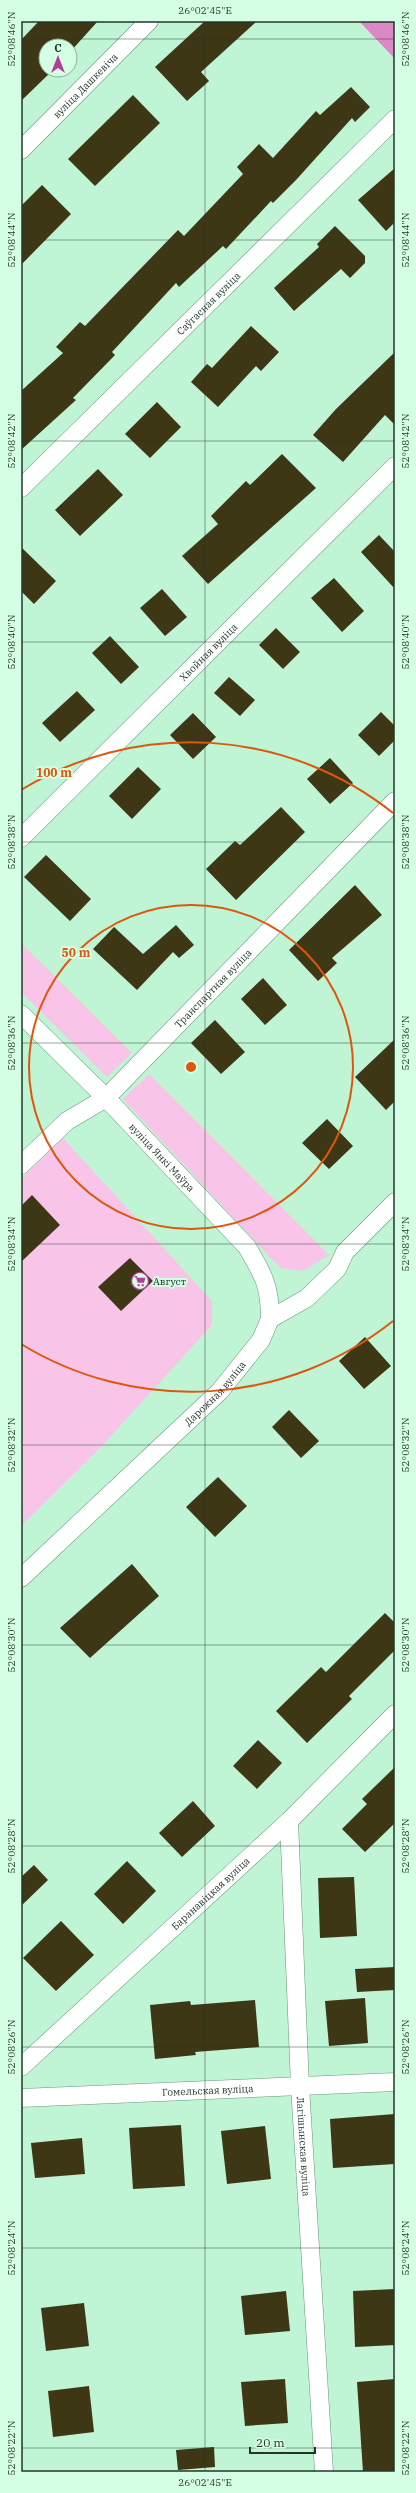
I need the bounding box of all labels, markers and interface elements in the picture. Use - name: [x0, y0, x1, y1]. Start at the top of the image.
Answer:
- text: 26°02'45"E: [178, 4, 232, 17]
- text: 52°08'46"N: [5, 11, 18, 67]
- text: 52°08'46"N: [399, 11, 412, 67]
- north arrow: [38, 38, 78, 78]
- text: С: [54, 41, 62, 55]
- street label: вуліца Дашкевіча: [50, 50, 121, 121]
- text: 52°08'44"N: [5, 212, 18, 268]
- text: 52°08'44"N: [399, 212, 412, 268]
- street label: Саўгасная вуліца: [174, 269, 244, 338]
- text: 52°08'42"N: [5, 413, 18, 469]
- text: 52°08'42"N: [399, 413, 412, 469]
- text: 52°08'40"N: [5, 614, 18, 670]
- text: 52°08'40"N: [399, 614, 412, 670]
- street label: Хвойная вуліца: [177, 620, 241, 684]
- text: 100 m: [36, 765, 72, 780]
- text: 52°08'38"N: [5, 814, 18, 870]
- text: 52°08'38"N: [399, 814, 412, 870]
- text: 50 m: [62, 945, 91, 960]
- street label: Транспартная вуліца: [172, 946, 255, 1031]
- text: 52°08'36"N: [5, 1015, 18, 1071]
- text: 52°08'36"N: [399, 1015, 412, 1071]
- centre of rings: [184, 1060, 198, 1074]
- street label: вуліца Янкі Маўра: [126, 1120, 198, 1195]
- text: 52°08'34"N: [5, 1216, 18, 1272]
- text: 52°08'34"N: [399, 1216, 412, 1272]
- supermarket icon: Август: [130, 1271, 150, 1291]
- place label: Август: [153, 1275, 186, 1288]
- street label: Дарожная вуліца: [182, 1358, 249, 1428]
- text: 52°08'32"N: [5, 1417, 18, 1473]
- text: 52°08'32"N: [399, 1417, 412, 1473]
- text: 52°08'30"N: [5, 1617, 18, 1673]
- text: 52°08'30"N: [399, 1617, 412, 1673]
- text: 52°08'28"N: [5, 1818, 18, 1874]
- text: 52°08'28"N: [399, 1818, 412, 1874]
- street label: Баранавіцкая вуліца: [169, 1854, 253, 1933]
- text: 52°08'26"N: [5, 2019, 18, 2075]
- text: 52°08'26"N: [399, 2019, 412, 2075]
- street label: Гомельская вуліца: [162, 2082, 254, 2099]
- street label: Лагішынская вуліца: [294, 2096, 313, 2197]
- text: 52°08'24"N: [5, 2220, 18, 2276]
- text: 52°08'24"N: [399, 2220, 412, 2276]
- text: 52°08'22"N: [5, 2420, 18, 2476]
- text: 52°08'22"N: [399, 2420, 412, 2476]
- scale bar: [250, 2429, 315, 2455]
- text: 20 m: [256, 2435, 285, 2450]
- text: 26°02'45"E: [178, 2476, 232, 2489]

